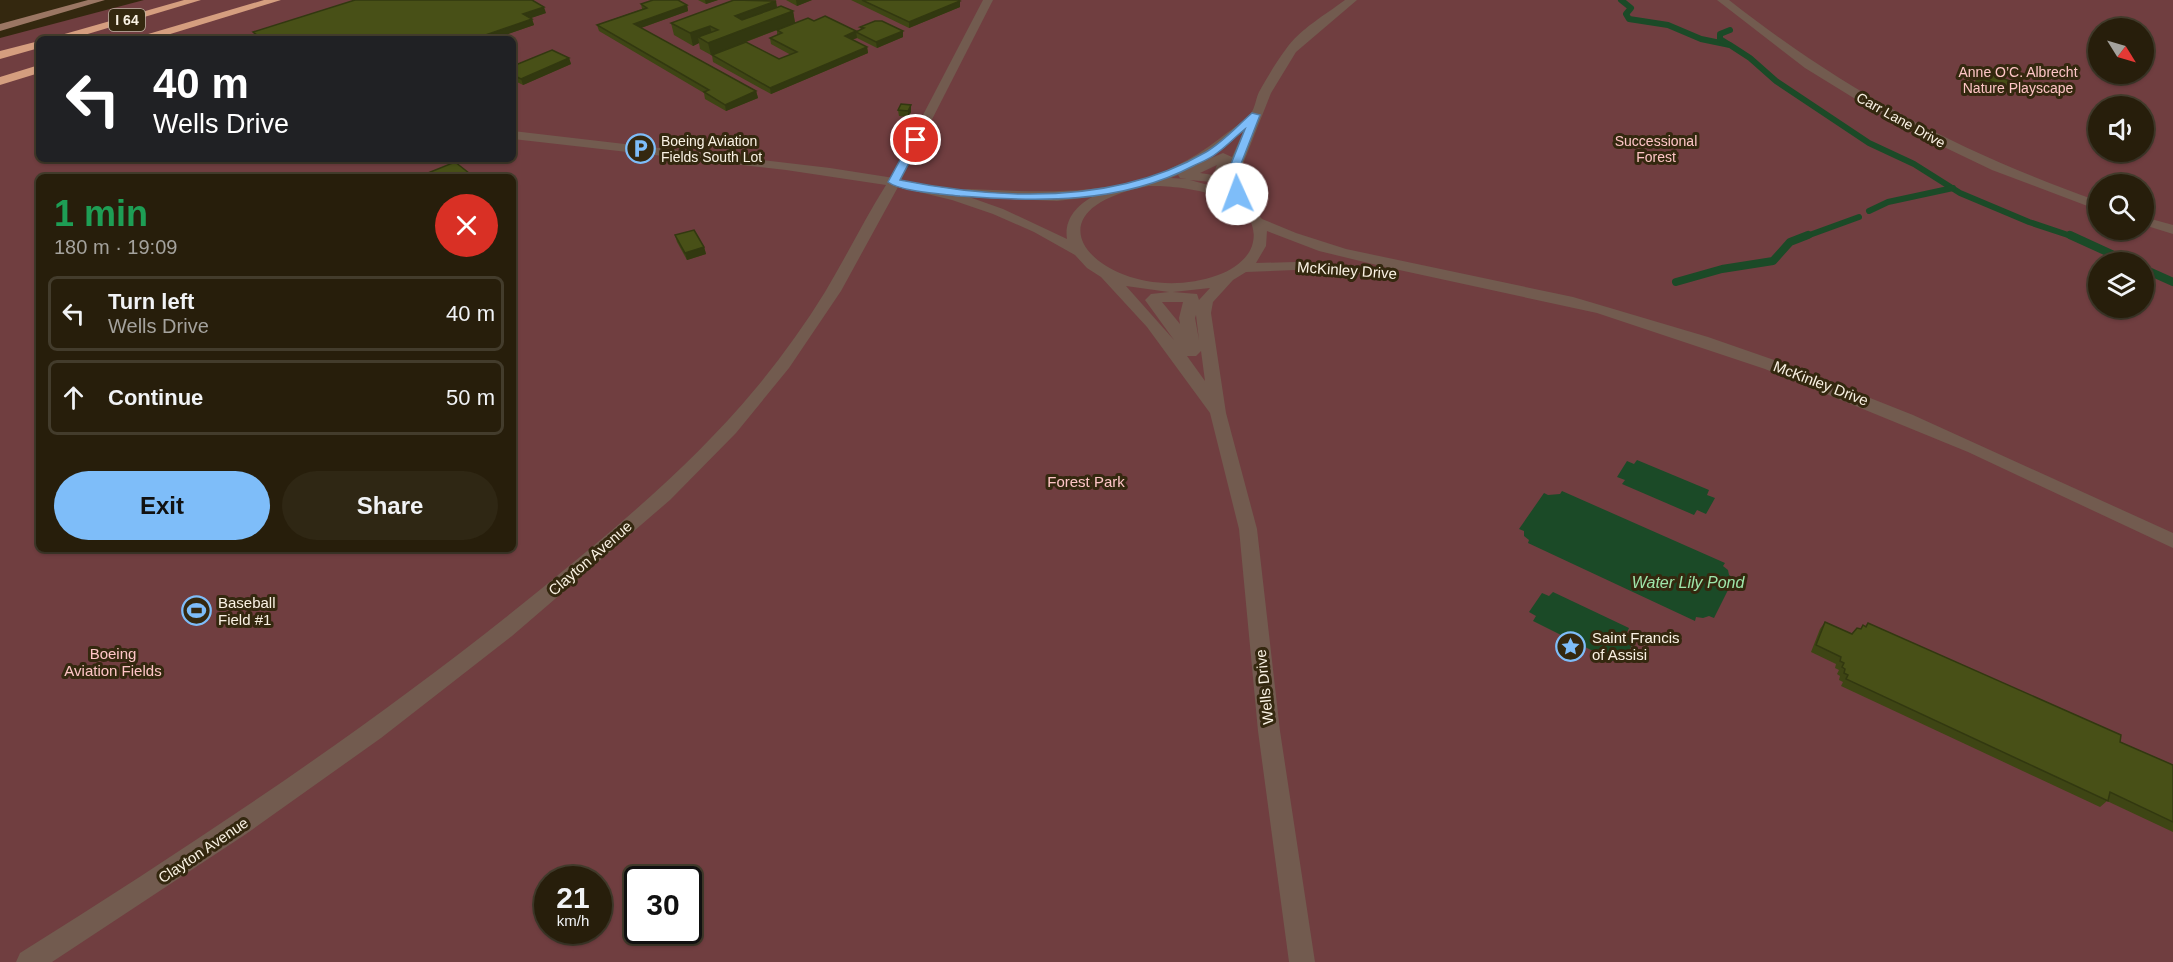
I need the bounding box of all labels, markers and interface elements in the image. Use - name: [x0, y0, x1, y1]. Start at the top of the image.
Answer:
- road number: I 64: [109, 9, 145, 31]
- north arrow: [2088, 18, 2154, 84]
- map controls: [2088, 18, 2154, 318]
- icon: left: [54, 60, 132, 138]
- text: 40 m: [153, 60, 249, 107]
- park label: Anne O’C. Albrecht Nature Playscape: [1958, 64, 2078, 96]
- street label: Carr Lane Drive: [1854, 89, 1948, 151]
- button: sound: [2088, 96, 2154, 162]
- text: Wells Drive: [153, 109, 289, 139]
- pin: [890, 114, 941, 165]
- icon: arrive: [899, 123, 932, 156]
- parking icon: Boeing Aviation Fields South Lot: [624, 133, 656, 165]
- place label: Boeing Aviation Fields South Lot: [661, 133, 762, 165]
- park label: Successional Forest: [1615, 133, 1697, 165]
- position arrow: [1205, 162, 1269, 226]
- button: search: [2088, 174, 2154, 240]
- text: 1 min: [54, 193, 148, 234]
- button: close: [435, 194, 498, 257]
- text: 180 m · 19:09: [54, 236, 177, 258]
- button: layers: [2088, 252, 2154, 318]
- street label: McKinley Drive: [1297, 258, 1397, 282]
- text: Turn left: [108, 289, 194, 314]
- icon: left: [57, 297, 90, 330]
- text: 40 m: [446, 301, 495, 326]
- text: Wells Drive: [108, 315, 209, 337]
- street label: McKinley Drive: [1771, 357, 1871, 409]
- icon: ahead: [57, 381, 90, 414]
- text: Continue: [108, 385, 203, 410]
- text: 50 m: [446, 385, 495, 410]
- button: Exit: [54, 471, 270, 540]
- button: Share: [282, 471, 498, 540]
- park label: Forest Park: [1047, 473, 1125, 490]
- street label: Clayton Avenue: [545, 517, 635, 599]
- water label: Water Lily Pond: [1632, 574, 1745, 591]
- place label: Baseball Field #1: [218, 594, 276, 628]
- sports icon: Baseball Field #1: [181, 595, 213, 627]
- place label: Saint Francis of Assisi: [1592, 629, 1680, 663]
- place icon: Saint Francis of Assisi: [1555, 630, 1587, 662]
- park label: Boeing Aviation Fields: [64, 645, 162, 679]
- street label: Wells Drive: [1252, 649, 1276, 725]
- street label: Clayton Avenue: [155, 814, 251, 886]
- speed limit sign: 30: [624, 866, 702, 944]
- text: 21: [556, 881, 590, 914]
- text: km/h: [557, 912, 589, 929]

